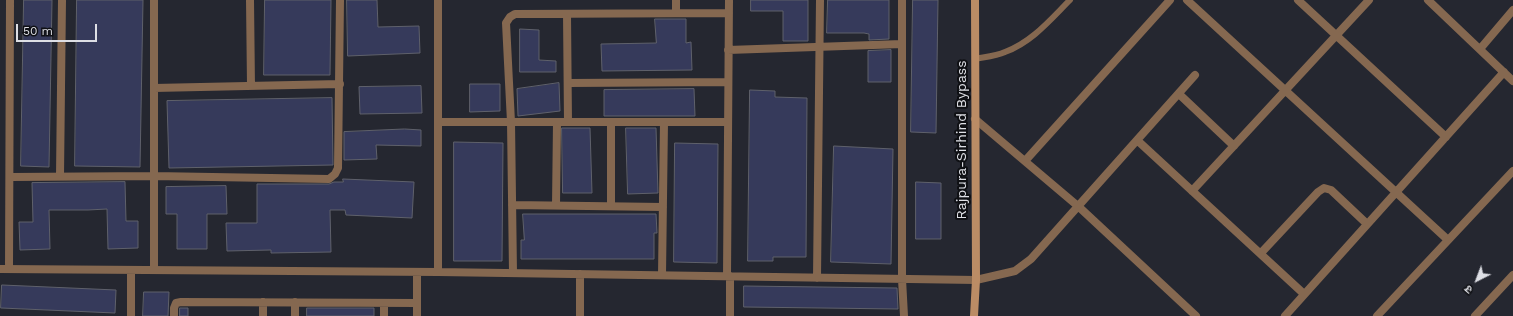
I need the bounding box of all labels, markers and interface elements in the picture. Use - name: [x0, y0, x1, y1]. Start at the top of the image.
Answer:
- scale bar: [18, 16, 99, 42]
- text: 50 m: [23, 24, 53, 38]
- street label: Rajpura-Sirhind Bypass: [954, 60, 970, 220]
- north arrow: [1457, 260, 1497, 300]
- text: उ: [1462, 282, 1475, 296]

